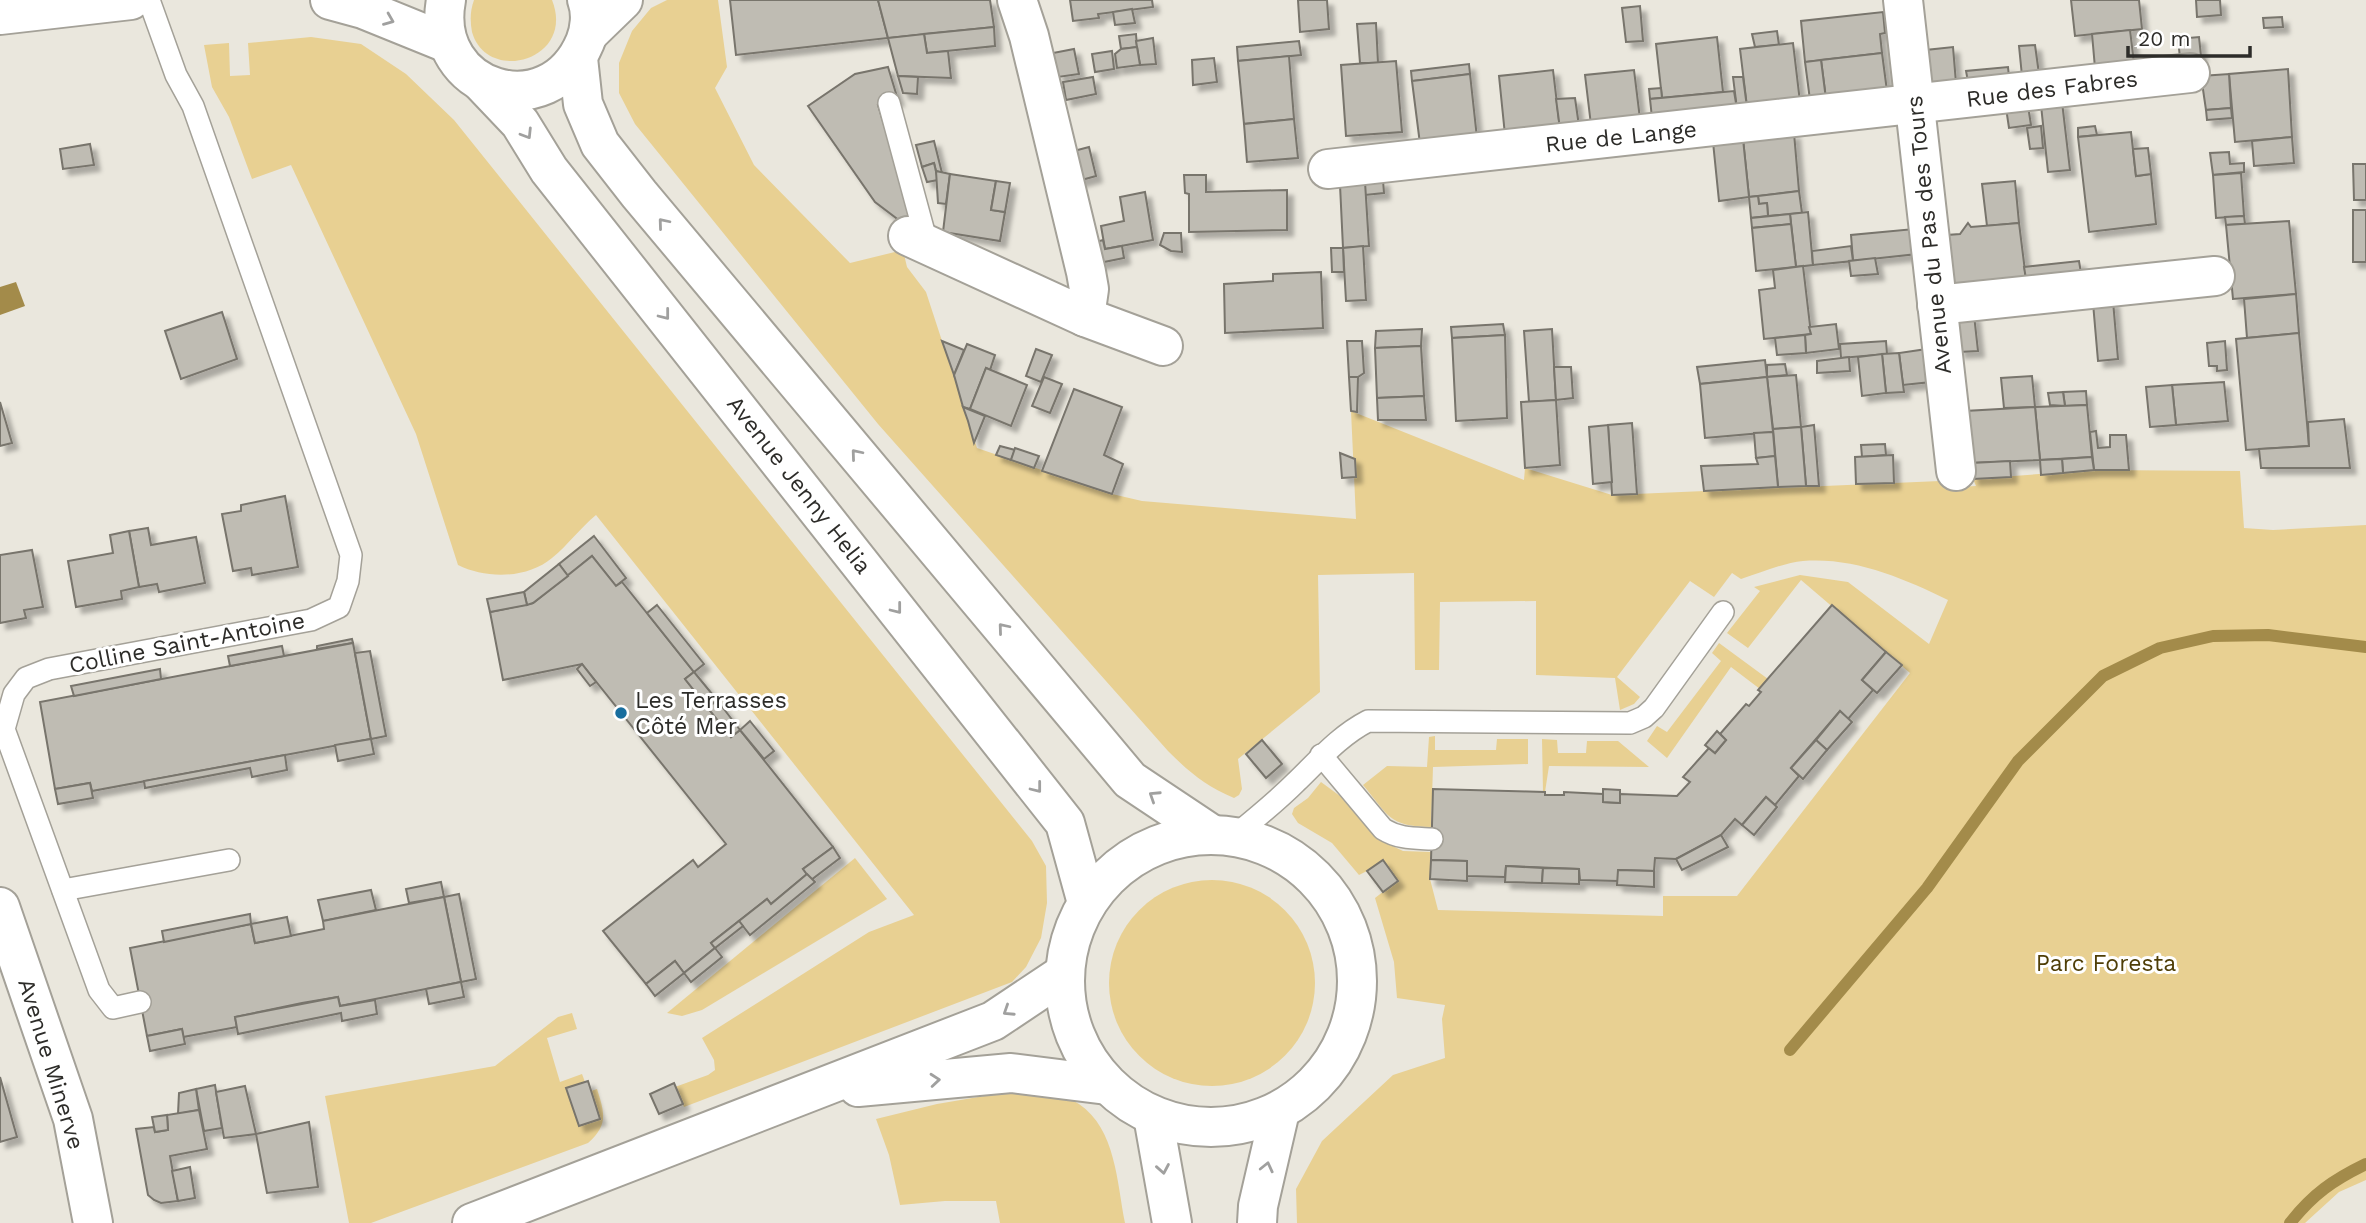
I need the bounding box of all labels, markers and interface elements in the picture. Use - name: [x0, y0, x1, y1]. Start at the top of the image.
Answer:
- one-way arrow: [382, 12, 394, 26]
- scale bar: [2128, 14, 2250, 58]
- text: 20 m: [2138, 26, 2190, 51]
- street label: Rue des Fabres: [1965, 65, 2139, 113]
- street label: Avenue du Pas des Tours: [1901, 94, 1957, 376]
- street label: Rue de Lange: [1544, 116, 1698, 158]
- one-way arrow: [519, 127, 532, 140]
- one-way arrow: [659, 219, 671, 232]
- one-way arrow: [657, 306, 669, 319]
- street label: Avenue Jenny Helia: [721, 391, 877, 579]
- one-way arrow: [852, 449, 865, 462]
- one-way arrow: [888, 602, 901, 614]
- street label: Colline Saint-Antoine: [67, 607, 307, 679]
- one-way arrow: [998, 624, 1011, 636]
- place label: Les Terrasses Côté Mer: [635, 687, 787, 740]
- marker: Les Terrasses Côté Mer: [613, 705, 629, 721]
- one-way arrow: [1029, 780, 1042, 793]
- one-way arrow: [1149, 792, 1162, 805]
- park label: Parc Foresta: [2036, 950, 2176, 977]
- street label: Avenue Minerve: [12, 975, 90, 1153]
- one-way arrow: [1002, 1002, 1015, 1015]
- one-way arrow: [929, 1073, 940, 1088]
- one-way arrow: [1259, 1161, 1273, 1173]
- one-way arrow: [1155, 1163, 1170, 1175]

